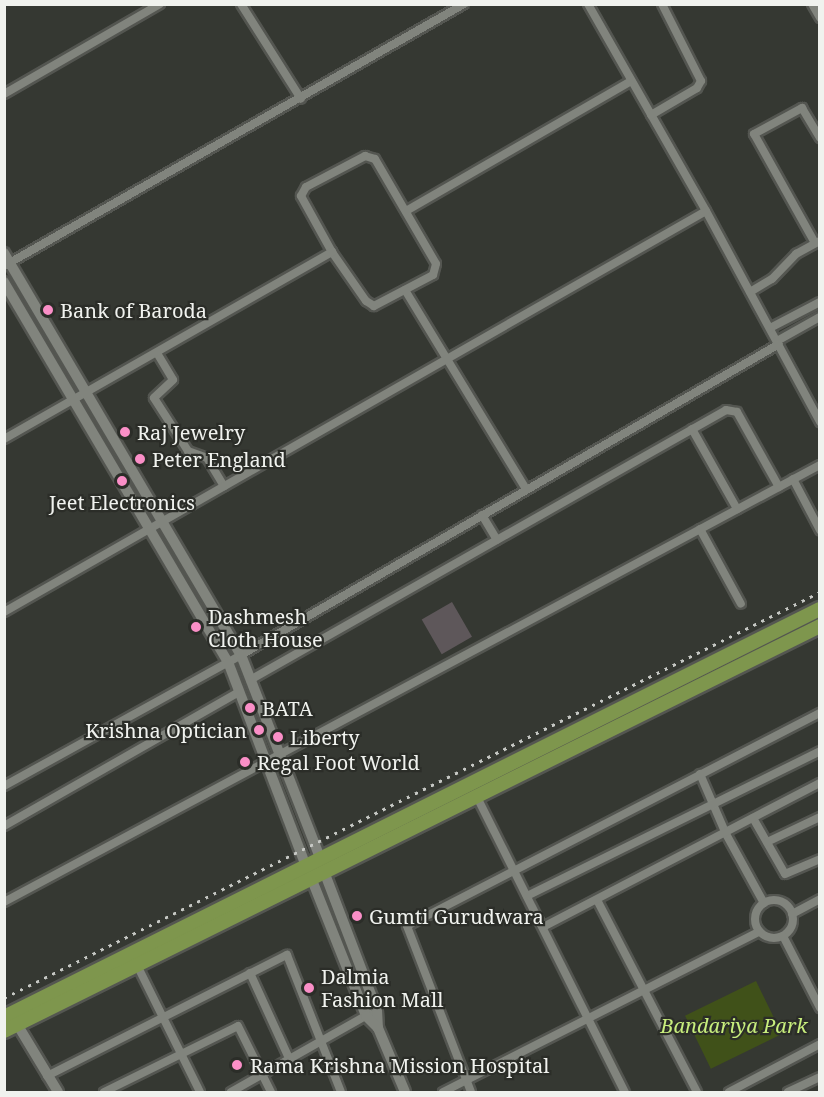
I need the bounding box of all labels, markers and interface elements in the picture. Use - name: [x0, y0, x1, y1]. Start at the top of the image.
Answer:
- place label: Bank of Baroda: [60, 298, 207, 322]
- marker: Bank of Baroda: [41, 303, 55, 317]
- place label: Raj Jewelry: [137, 420, 245, 444]
- marker: Raj Jewelry: [118, 425, 132, 439]
- place label: Peter England: [152, 447, 286, 471]
- marker: Peter England: [133, 452, 147, 466]
- marker: Jeet Electronics: [115, 474, 129, 488]
- place label: Jeet Electronics: [49, 490, 195, 514]
- place label: Dashmesh Cloth House: [208, 604, 323, 651]
- marker: Dashmesh Cloth House: [189, 620, 203, 634]
- place label: BATA: [262, 696, 313, 720]
- marker: BATA: [243, 701, 257, 715]
- place label: Krishna Optician: [85, 718, 247, 742]
- marker: Krishna Optician: [252, 723, 266, 737]
- place label: Liberty: [290, 725, 360, 749]
- marker: Liberty: [271, 730, 285, 744]
- place label: Regal Foot World: [257, 750, 420, 774]
- marker: Regal Foot World: [238, 755, 252, 769]
- place label: Gumti Gurudwara: [369, 904, 544, 928]
- marker: Gumti Gurudwara: [350, 909, 364, 923]
- place label: Dalmia Fashion Mall: [321, 964, 443, 1011]
- marker: Dalmia Fashion Mall: [302, 981, 316, 995]
- park label: Bandariya Park: [660, 1013, 808, 1037]
- place label: Rama Krishna Mission Hospital: [250, 1053, 549, 1077]
- marker: Rama Krishna Mission Hospital: [228, 1056, 246, 1074]

